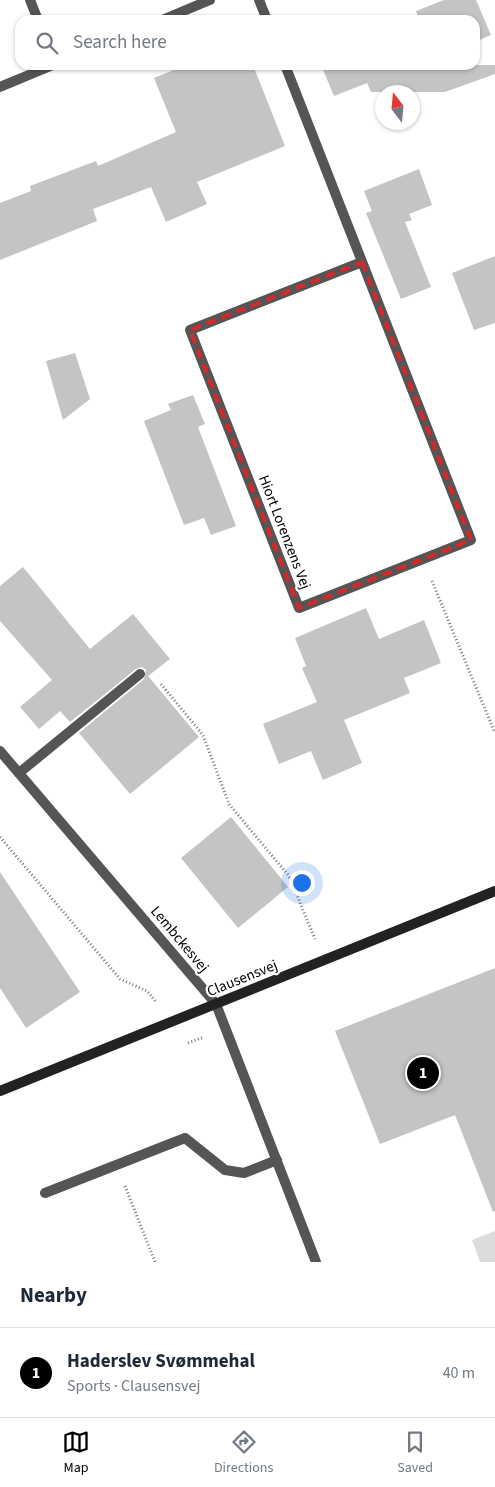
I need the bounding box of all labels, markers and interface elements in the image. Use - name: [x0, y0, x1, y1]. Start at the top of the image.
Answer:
- search box: [15, 15, 480, 70]
- icon: search: [33, 29, 61, 57]
- text: Search here: [73, 29, 167, 56]
- north arrow: [375, 85, 420, 130]
- street label: Hiort Lorenzens Vej: [253, 472, 316, 592]
- your location: [289, 870, 315, 896]
- street label: Lembckesvej: [146, 902, 214, 977]
- street label: Clausensvej: [204, 955, 281, 1002]
- pin: 1: [407, 1054, 439, 1092]
- text: Nearby: [20, 1280, 87, 1310]
- text: Haderslev Svømmehal: [67, 1348, 255, 1375]
- text: 1: [32, 1362, 40, 1384]
- text: 40 m: [443, 1362, 475, 1384]
- text: Sports · Clausensvej: [67, 1375, 200, 1397]
- tab: Map: [62, 1428, 90, 1478]
- tab: Directions: [214, 1428, 273, 1478]
- tab: Saved: [397, 1428, 433, 1478]

